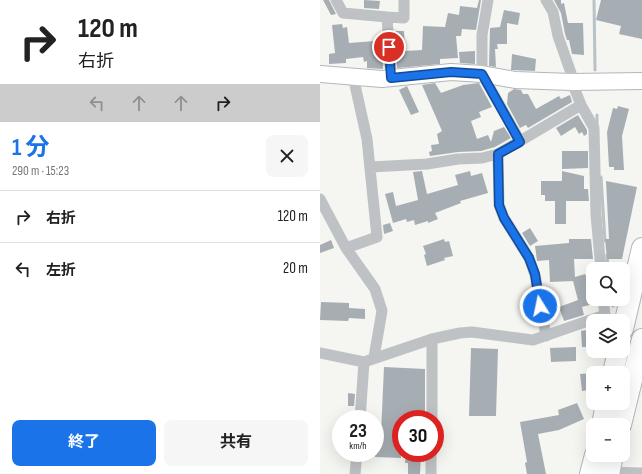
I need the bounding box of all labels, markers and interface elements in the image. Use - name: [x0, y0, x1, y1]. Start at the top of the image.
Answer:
- text: 120 m: [78, 12, 138, 45]
- icon: right: [12, 16, 64, 68]
- pin: [372, 30, 406, 64]
- icon: arrive: [378, 36, 400, 58]
- text: 右折: [78, 51, 114, 72]
- icon: left: [86, 92, 108, 114]
- icon: ahead: [128, 92, 150, 114]
- icon: ahead: [170, 92, 192, 114]
- icon: right: [212, 92, 234, 114]
- text: 1 分: [12, 133, 49, 162]
- button: close: [266, 135, 308, 177]
- text: 290 m · 15:23: [12, 163, 69, 179]
- icon: right: [12, 206, 34, 228]
- text: 120 m: [278, 207, 308, 226]
- text: 右折: [46, 209, 76, 228]
- icon: left: [12, 258, 34, 280]
- text: 20 m: [283, 259, 308, 278]
- text: 左折: [46, 261, 76, 280]
- map controls: [586, 262, 630, 462]
- button: search: [586, 262, 630, 306]
- position arrow: [519, 285, 561, 327]
- button: layers: [586, 314, 630, 358]
- button: +: [586, 366, 630, 410]
- speed limit sign: 30: [392, 410, 444, 462]
- button: −: [586, 418, 630, 462]
- text: 23: [349, 419, 367, 443]
- button: 終了: [12, 420, 156, 466]
- button: 共有: [164, 420, 308, 466]
- text: km/h: [349, 440, 367, 452]

